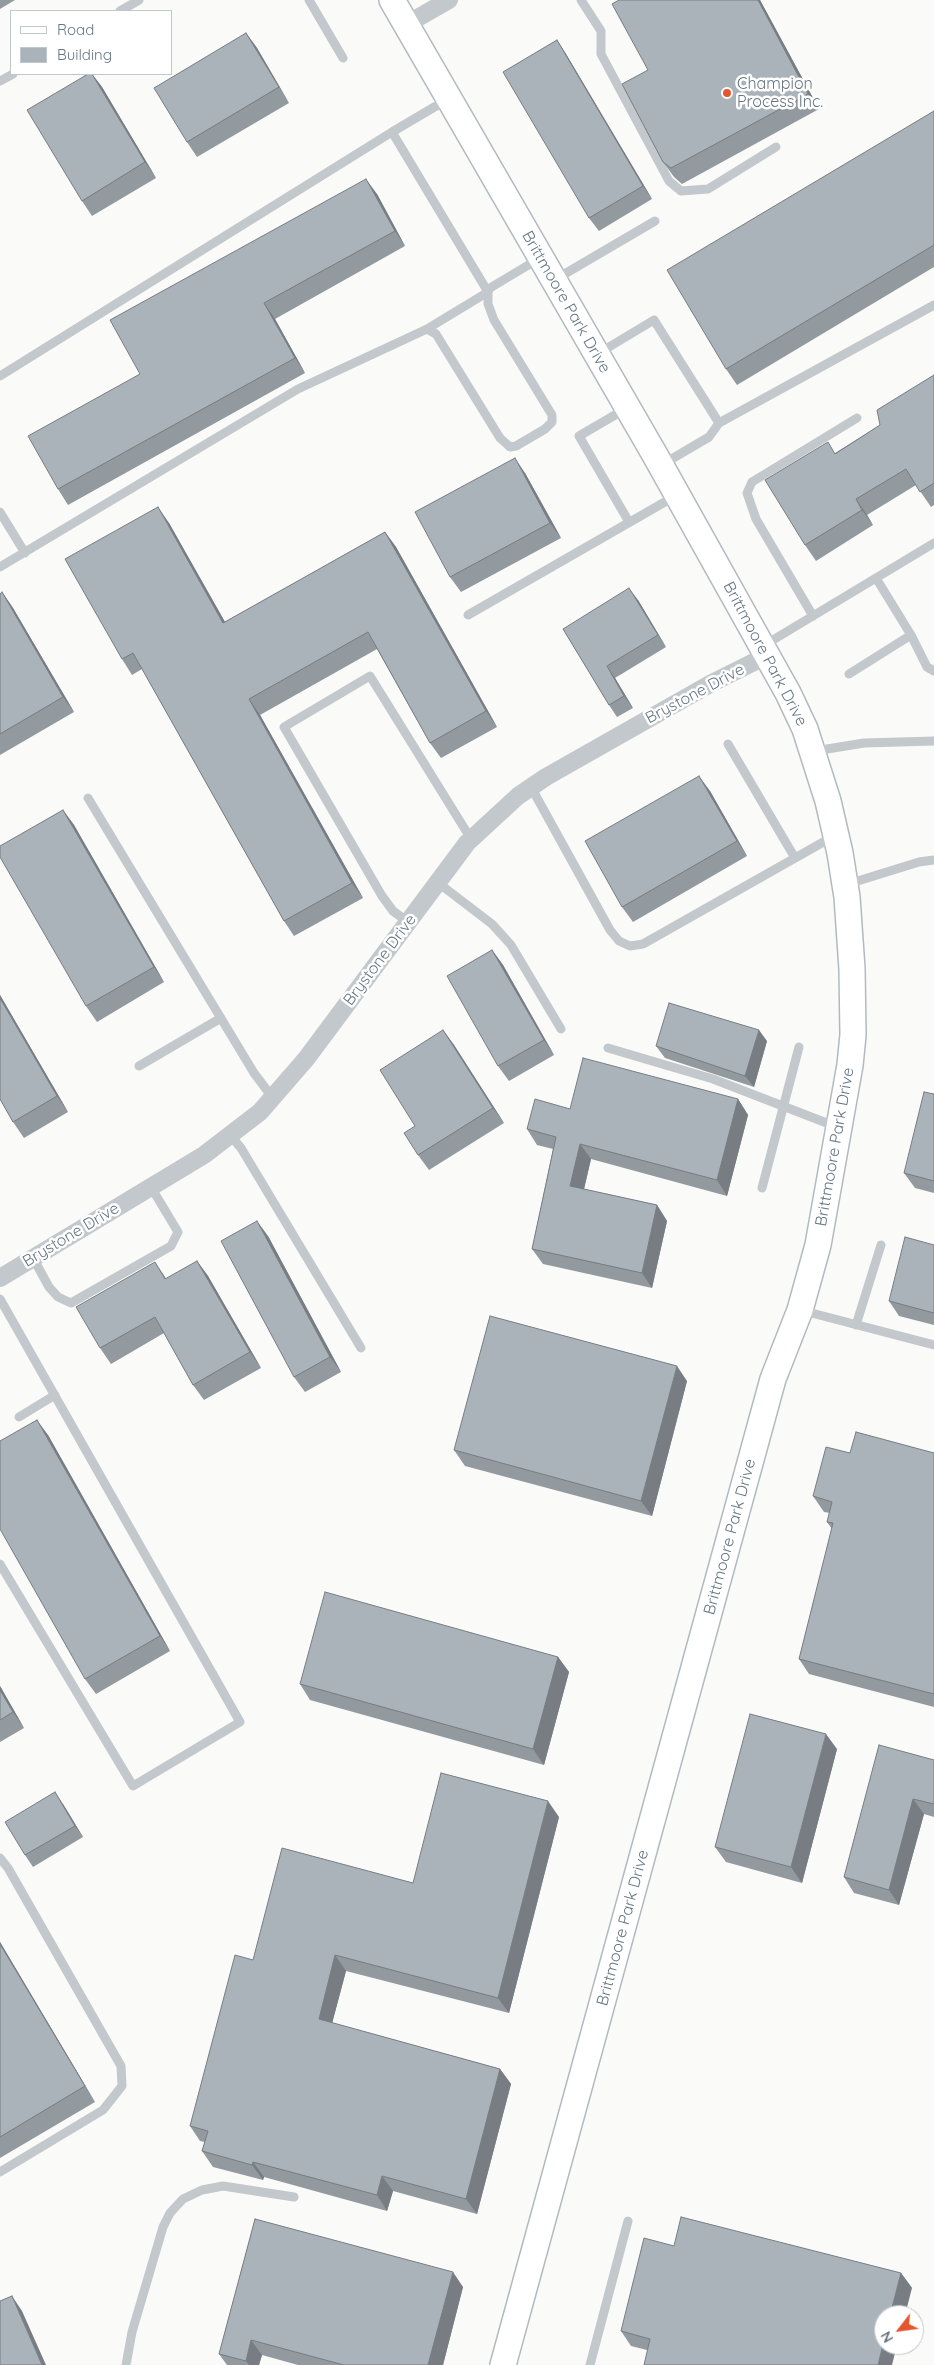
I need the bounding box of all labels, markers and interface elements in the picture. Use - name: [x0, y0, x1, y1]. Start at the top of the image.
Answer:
- legend: [10, 10, 172, 75]
- text: Road: [57, 20, 94, 39]
- text: Building: [57, 45, 112, 64]
- place label: Champion Process Inc.: [737, 74, 823, 112]
- marker: Champion Process Inc.: [721, 87, 733, 99]
- street label: Brittmoore Park Drive: [518, 228, 614, 376]
- street label: Brittmoore Park Drive: [719, 579, 811, 729]
- street label: Brystone Drive: [642, 660, 748, 728]
- street label: Brystone Drive: [339, 911, 421, 1009]
- street label: Brittmoore Park Drive: [812, 1066, 858, 1228]
- street label: Brystone Drive: [19, 1199, 123, 1271]
- street label: Brittmoore Park Drive: [700, 1457, 760, 1617]
- street label: Brittmoore Park Drive: [593, 1848, 653, 2008]
- north arrow: [874, 2305, 924, 2355]
- text: N: [877, 2328, 897, 2346]

